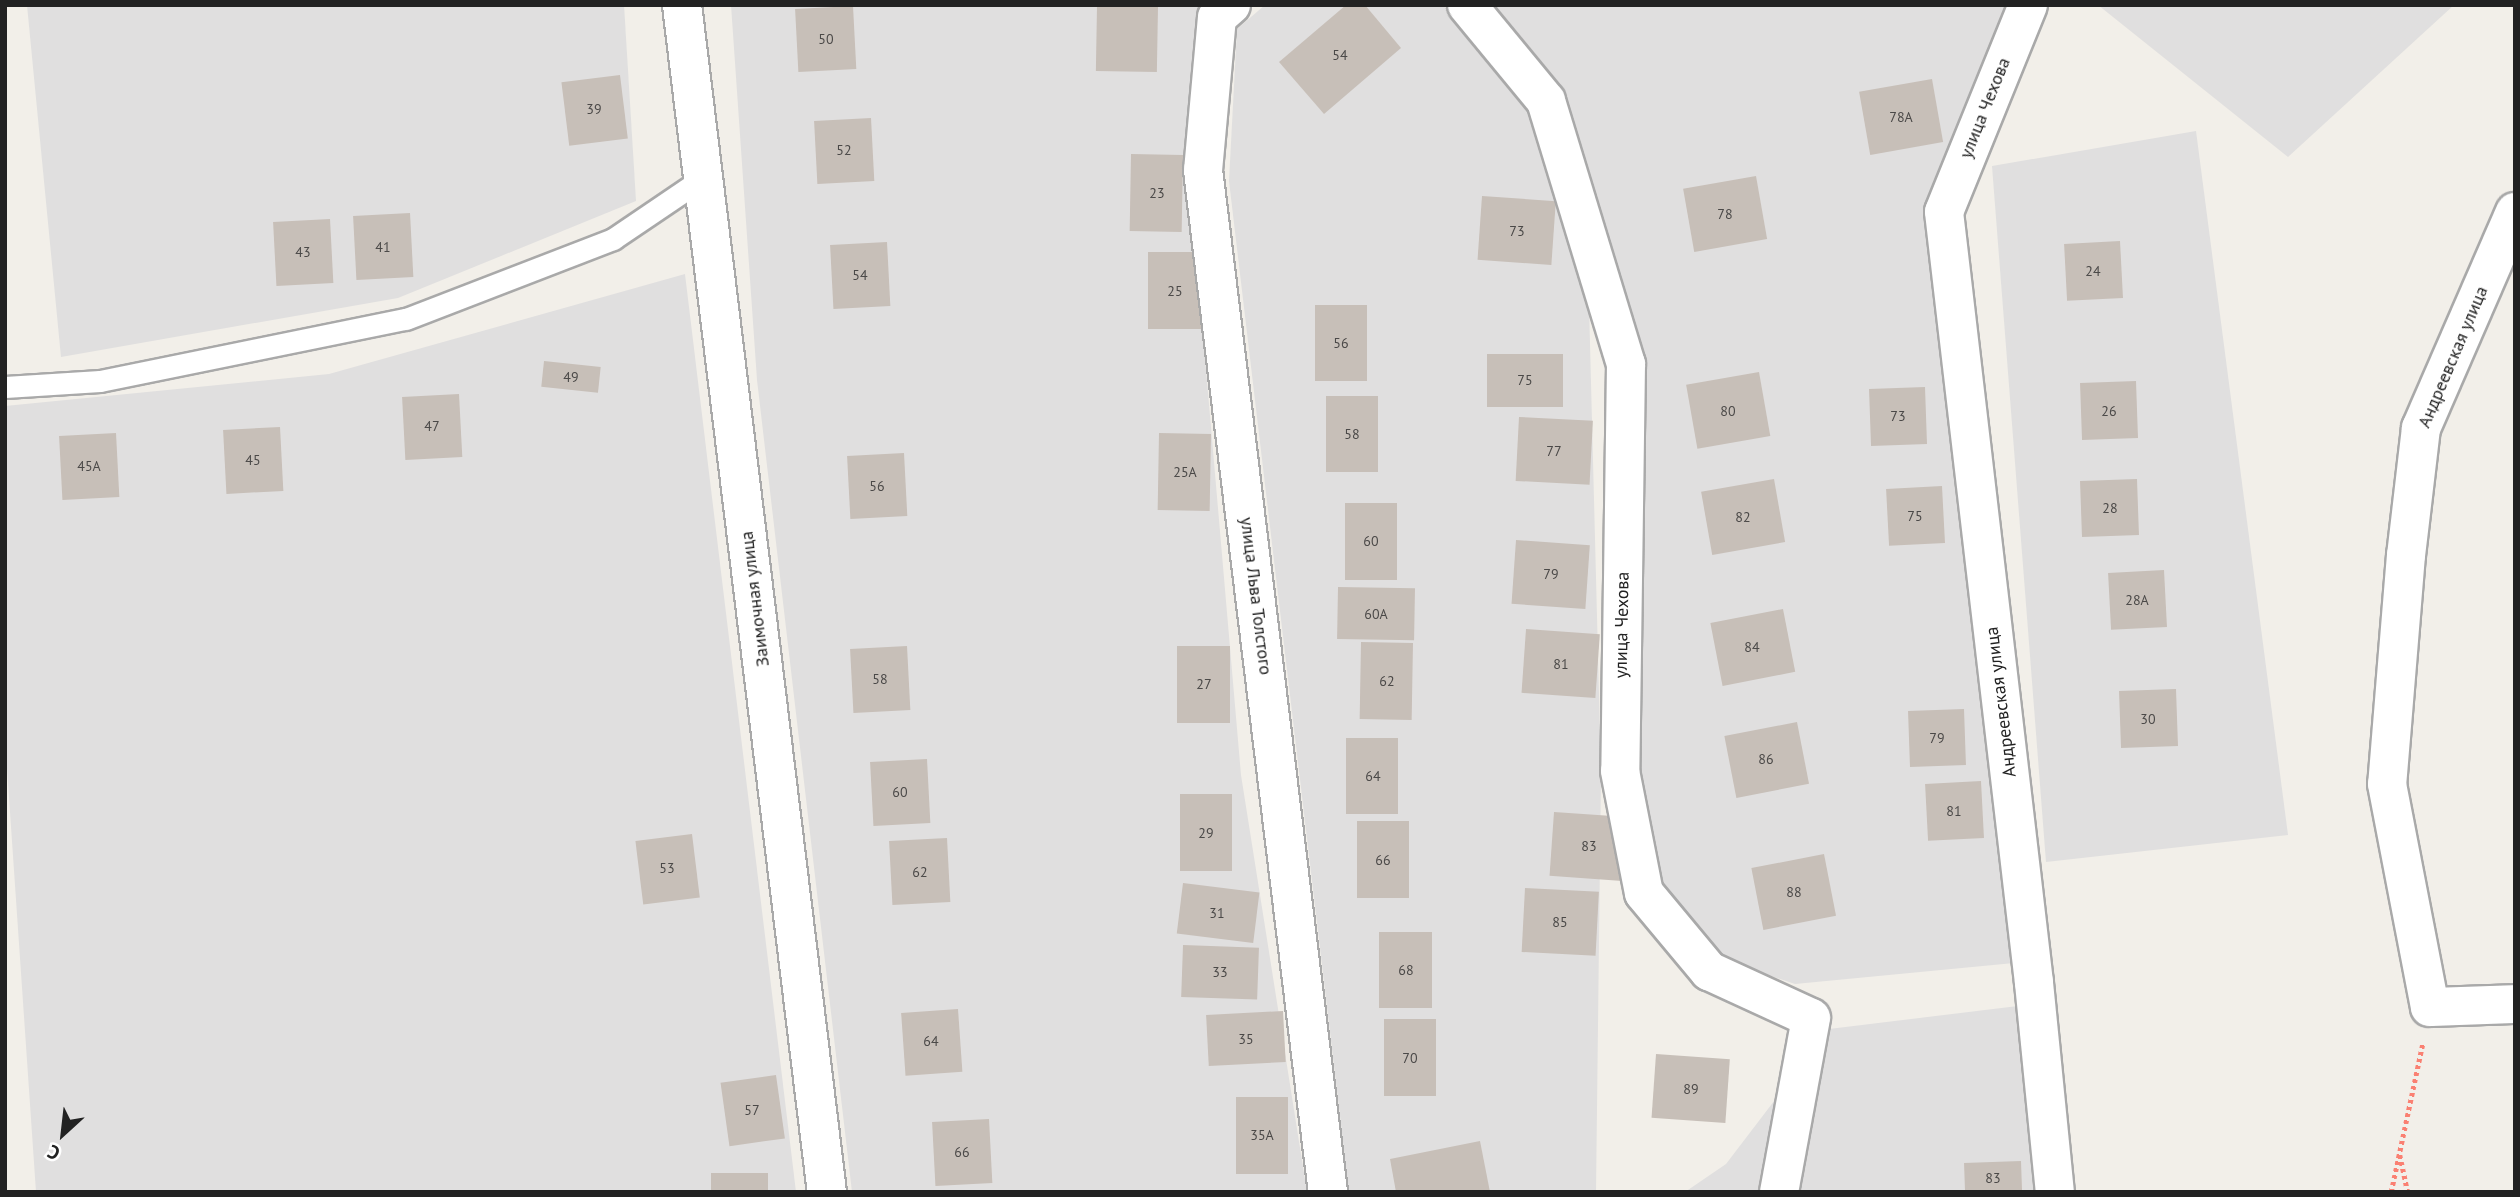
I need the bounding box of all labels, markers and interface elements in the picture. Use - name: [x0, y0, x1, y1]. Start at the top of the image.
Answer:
- house number: 50: [818, 31, 834, 47]
- house number: 54: [1332, 47, 1348, 63]
- street label: улица Чехова: [1955, 54, 2015, 162]
- house number: 39: [586, 101, 602, 117]
- house number: 78А: [1889, 109, 1913, 125]
- house number: 52: [836, 142, 852, 158]
- house number: 23: [1149, 185, 1165, 201]
- house number: 78: [1717, 206, 1733, 222]
- house number: 73: [1509, 223, 1525, 239]
- house number: 41: [375, 239, 391, 255]
- house number: 43: [295, 244, 311, 260]
- house number: 24: [2085, 263, 2101, 279]
- house number: 54: [852, 267, 868, 283]
- house number: 25: [1167, 283, 1183, 299]
- street label: Андреевская улица: [2413, 283, 2493, 431]
- house number: 56: [1333, 335, 1349, 351]
- house number: 49: [563, 369, 579, 385]
- house number: 75: [1517, 372, 1533, 388]
- house number: 80: [1720, 403, 1736, 419]
- house number: 26: [2101, 403, 2117, 419]
- house number: 73: [1890, 408, 1906, 424]
- house number: 47: [424, 418, 440, 434]
- house number: 58: [1344, 426, 1360, 442]
- house number: 77: [1546, 443, 1562, 459]
- house number: 45: [245, 452, 261, 468]
- house number: 45А: [77, 458, 101, 474]
- house number: 25А: [1173, 464, 1197, 480]
- house number: 56: [869, 478, 885, 494]
- house number: 28: [2102, 500, 2118, 516]
- house number: 75: [1907, 508, 1923, 524]
- house number: 82: [1735, 509, 1751, 525]
- street label: улица Льва Толстого: [1236, 516, 1276, 676]
- street label: Заимочная улица: [736, 530, 774, 668]
- house number: 60: [1363, 533, 1379, 549]
- house number: 79: [1543, 566, 1559, 582]
- street label: улица Чехова: [1610, 571, 1634, 679]
- house number: 28А: [2125, 592, 2149, 608]
- house number: 60А: [1364, 606, 1388, 622]
- street label: Андреевская улица: [1981, 625, 2021, 779]
- house number: 84: [1744, 639, 1760, 655]
- house number: 81: [1553, 656, 1569, 672]
- house number: 58: [872, 671, 888, 687]
- house number: 62: [1379, 673, 1395, 689]
- house number: 27: [1196, 676, 1212, 692]
- house number: 30: [2140, 711, 2156, 727]
- house number: 79: [1929, 730, 1945, 746]
- house number: 86: [1758, 751, 1774, 767]
- house number: 64: [1365, 768, 1381, 784]
- house number: 60: [892, 784, 908, 800]
- house number: 81: [1946, 803, 1962, 819]
- house number: 29: [1198, 825, 1214, 841]
- house number: 83: [1581, 838, 1597, 854]
- house number: 66: [1375, 852, 1391, 868]
- house number: 53: [659, 860, 675, 876]
- house number: 62: [912, 864, 928, 880]
- house number: 88: [1786, 884, 1802, 900]
- house number: 31: [1209, 905, 1225, 921]
- house number: 85: [1552, 914, 1568, 930]
- house number: 68: [1398, 962, 1414, 978]
- house number: 33: [1212, 964, 1228, 980]
- house number: 35: [1238, 1031, 1254, 1047]
- house number: 64: [923, 1033, 939, 1049]
- house number: 70: [1402, 1050, 1418, 1066]
- house number: 89: [1683, 1081, 1699, 1097]
- north arrow: [28, 1099, 98, 1169]
- house number: 57: [744, 1102, 760, 1118]
- house number: 35А: [1250, 1127, 1274, 1143]
- text: С: [43, 1140, 64, 1166]
- house number: 66: [954, 1144, 970, 1160]
- house number: 83: [1985, 1170, 2001, 1186]

